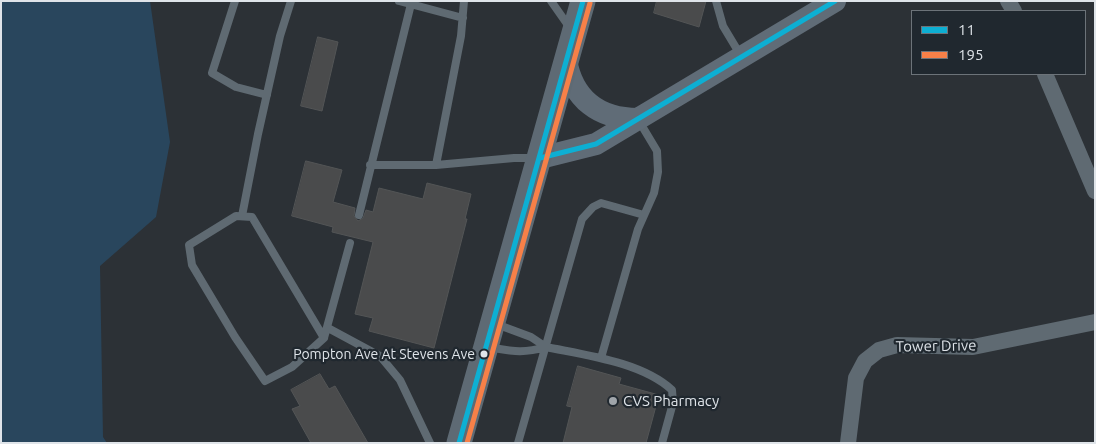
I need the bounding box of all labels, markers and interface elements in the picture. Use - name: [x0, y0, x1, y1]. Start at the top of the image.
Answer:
- legend: [911, 10, 1086, 75]
- text: 11: [958, 21, 975, 38]
- text: 195: [958, 46, 983, 63]
- street label: Tower Drive: [895, 336, 977, 356]
- place label: Pompton Ave At Stevens Ave: [293, 346, 475, 362]
- marker: Pompton Ave At Stevens Ave: [479, 349, 489, 359]
- place label: CVS Pharmacy: [623, 392, 719, 410]
- marker: CVS Pharmacy: [607, 395, 619, 407]

